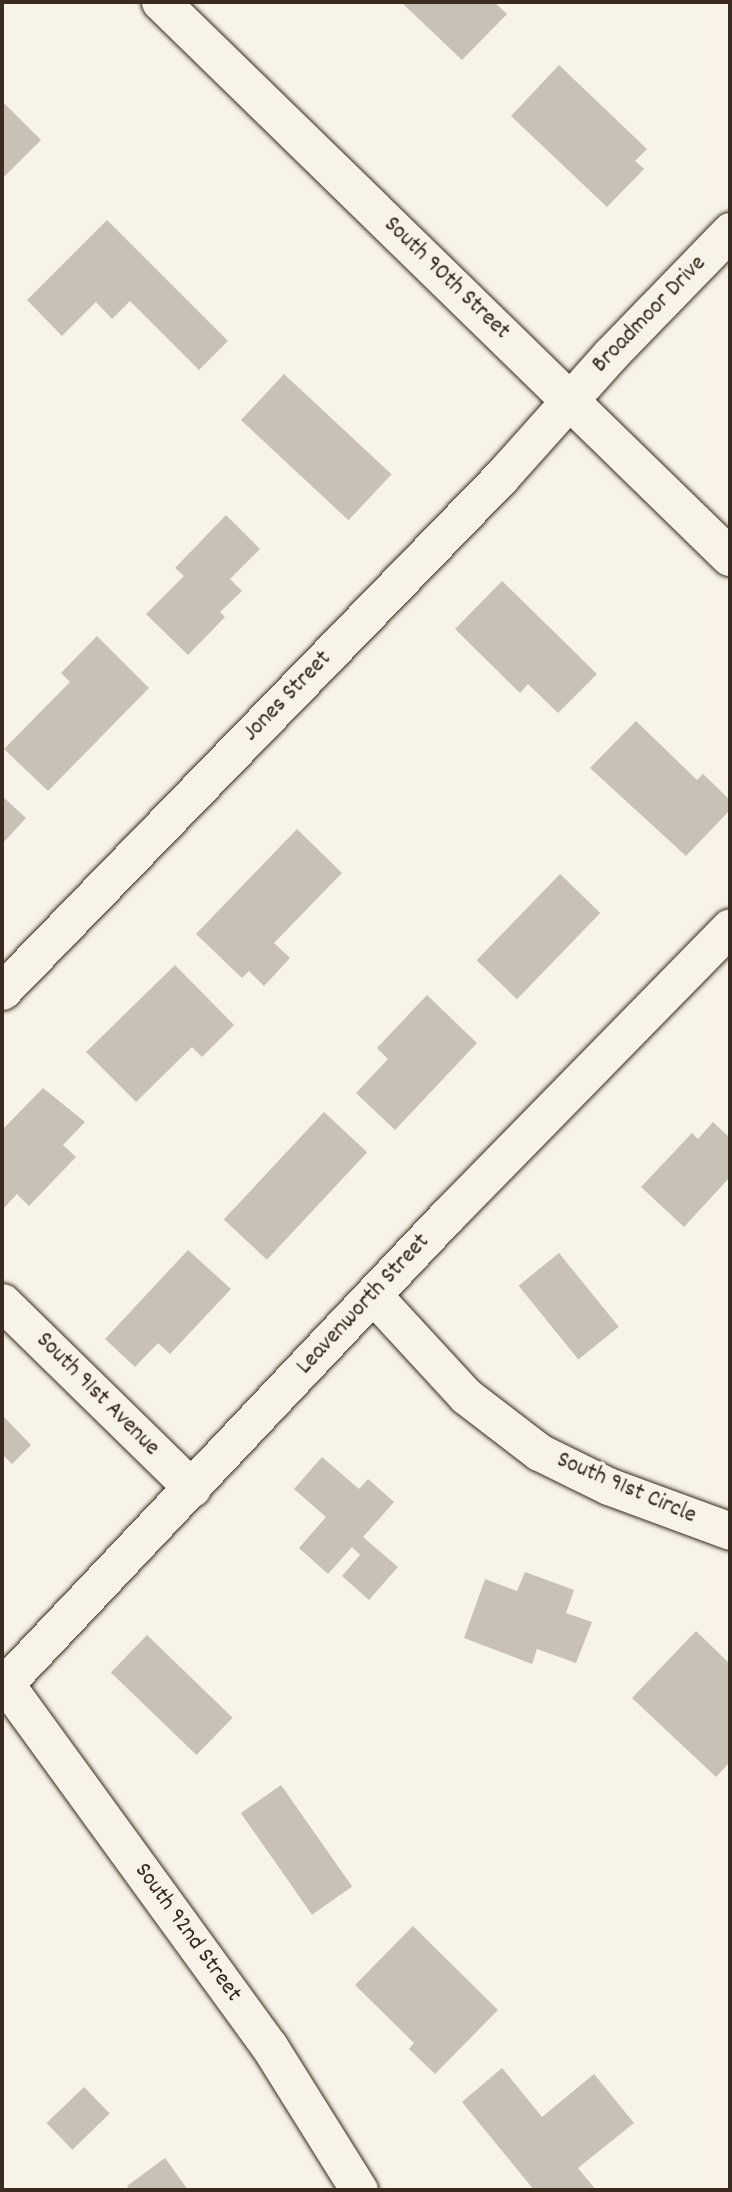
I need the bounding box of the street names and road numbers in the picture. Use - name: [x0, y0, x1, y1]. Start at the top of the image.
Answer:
- street label: South 90th Street: [377, 211, 515, 347]
- street label: Broadmoor Drive: [587, 250, 713, 380]
- street label: Jones Street: [238, 646, 338, 748]
- street label: Leavenworth Street: [291, 1229, 437, 1381]
- street label: South 91st Avenue: [29, 1327, 165, 1463]
- street label: South 91st Circle: [552, 1447, 700, 1531]
- street label: South 92nd Street: [127, 1858, 247, 2008]

